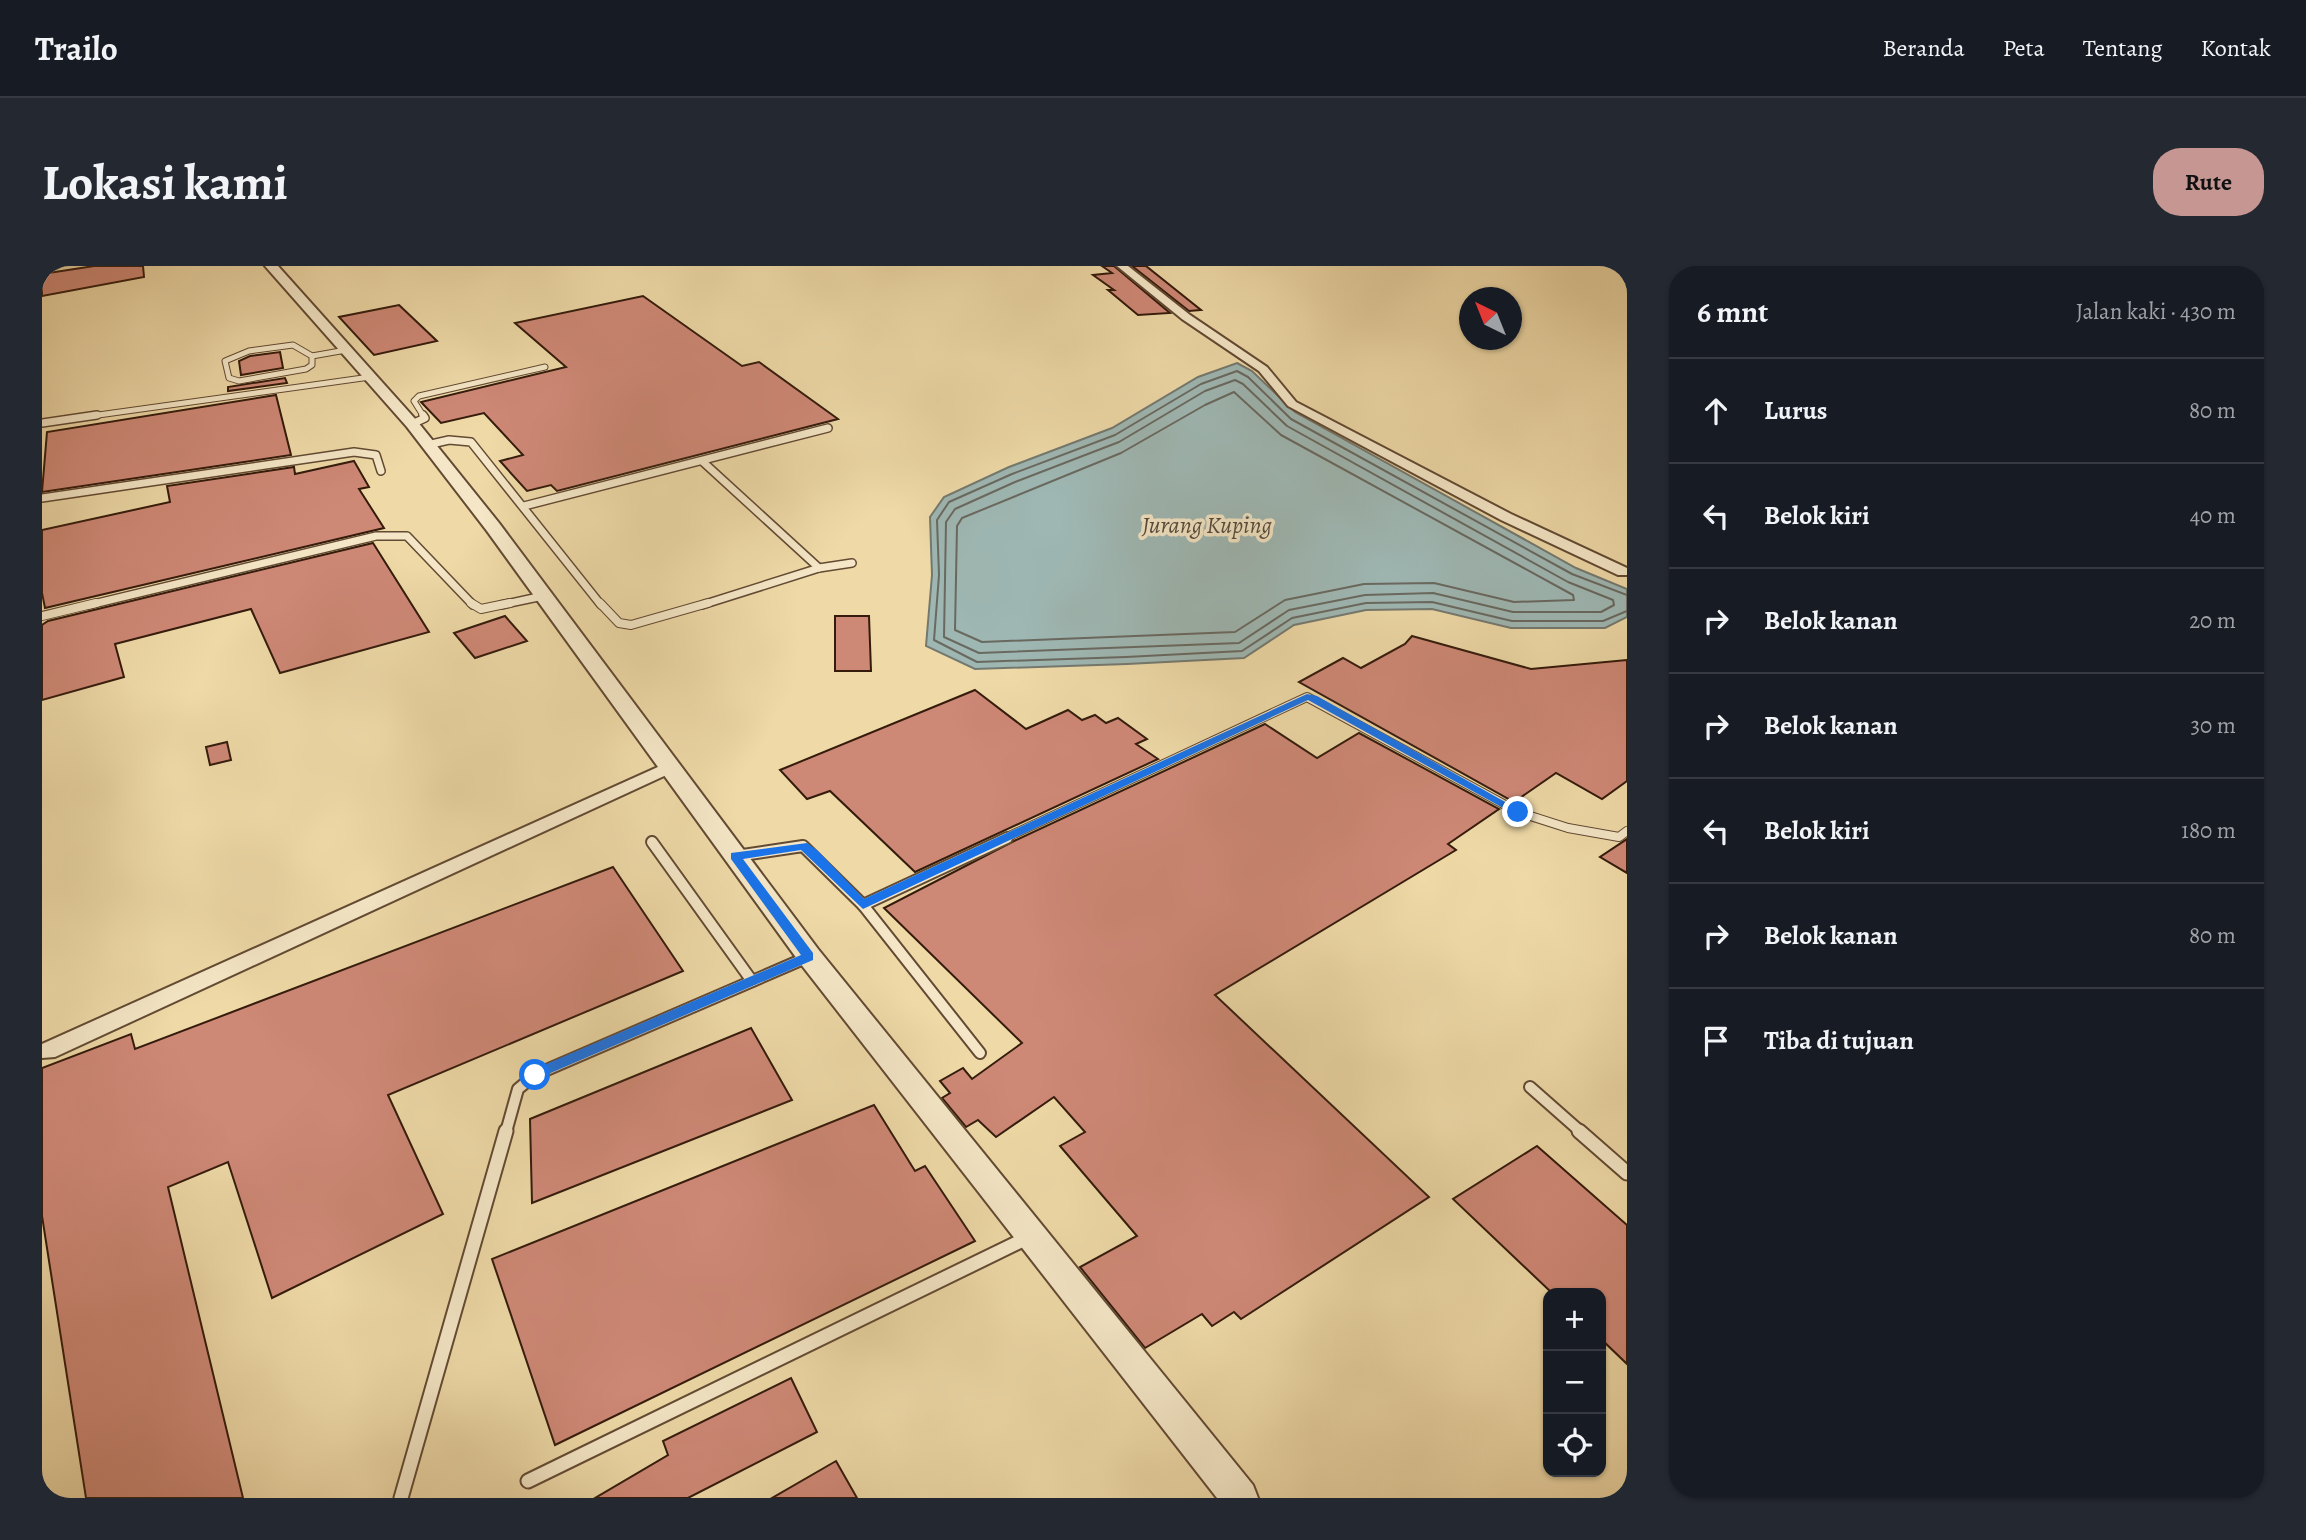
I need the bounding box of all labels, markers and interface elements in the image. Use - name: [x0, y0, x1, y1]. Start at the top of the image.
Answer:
- text: Trailo: [35, 26, 118, 71]
- text: Beranda: [1882, 32, 1965, 64]
- text: Peta: [2003, 32, 2045, 64]
- text: Tentang: [2083, 32, 2163, 64]
- text: Kontak: [2201, 32, 2271, 64]
- button: Rute: [2153, 148, 2264, 216]
- text: Lokasi kami: [42, 149, 288, 216]
- north arrow: [1459, 287, 1522, 350]
- text: 6 mnt: [1697, 292, 1768, 332]
- text: Jalan kaki · 430 m: [2076, 296, 2236, 327]
- icon: ahead: [1697, 392, 1735, 430]
- text: Lurus: [1764, 393, 1827, 428]
- text: 80 m: [2189, 395, 2236, 426]
- icon: left: [1697, 497, 1735, 535]
- text: Belok kiri: [1764, 498, 1870, 533]
- text: 40 m: [2190, 500, 2236, 531]
- water label: Jurang Kuping: [1141, 509, 1272, 541]
- icon: right: [1697, 602, 1735, 640]
- text: Belok kanan: [1764, 603, 1898, 638]
- text: 20 m: [2189, 605, 2236, 636]
- icon: right: [1697, 707, 1735, 745]
- text: Belok kanan: [1764, 708, 1898, 743]
- text: 30 m: [2190, 710, 2236, 741]
- route end: [1502, 796, 1533, 827]
- icon: left: [1697, 812, 1735, 850]
- text: Belok kiri: [1764, 813, 1870, 848]
- text: 180 m: [2181, 815, 2236, 846]
- icon: right: [1697, 917, 1735, 955]
- text: Belok kanan: [1764, 918, 1898, 953]
- text: 80 m: [2189, 920, 2236, 951]
- icon: arrive: [1697, 1022, 1735, 1060]
- text: Tiba di tujuan: [1764, 1023, 1914, 1058]
- route start: [519, 1059, 550, 1090]
- map controls: [1543, 1288, 1606, 1477]
- button: +: [1543, 1288, 1606, 1351]
- button: −: [1543, 1351, 1606, 1414]
- button: locate: [1543, 1414, 1606, 1477]

